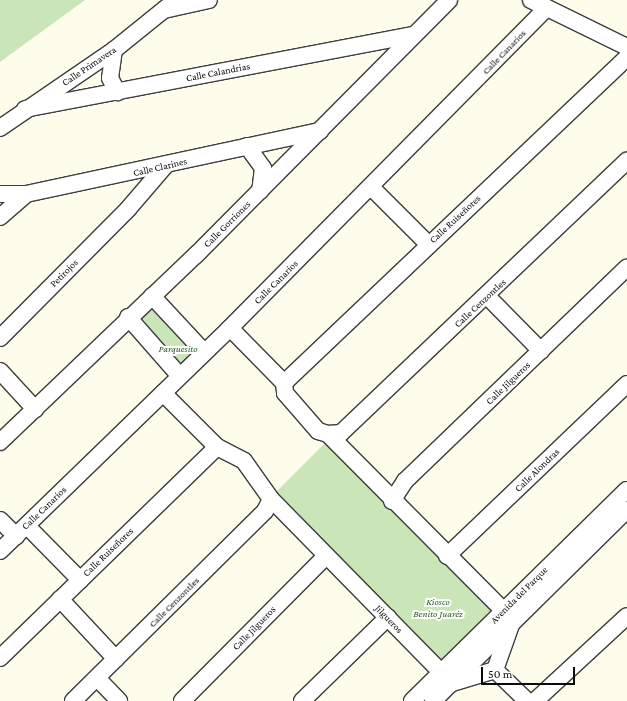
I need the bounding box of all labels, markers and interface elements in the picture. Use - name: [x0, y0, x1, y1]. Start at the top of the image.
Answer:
- street label: Calle Canarios: [480, 27, 528, 77]
- street label: Calle Primavera: [60, 43, 118, 89]
- street label: Calle Calandrias: [185, 60, 251, 84]
- street label: Calle Clarines: [132, 155, 188, 179]
- street label: Calle Ruiseñores: [427, 192, 483, 246]
- street label: Calle Gorriones: [201, 198, 253, 250]
- street label: Petirojos: [47, 256, 81, 290]
- street label: Calle Canarios: [251, 257, 301, 307]
- street label: Calle Cenzontles: [452, 276, 508, 330]
- park label: Parquesito: [158, 343, 198, 355]
- street label: Calle Jilgueros: [483, 359, 533, 407]
- street label: Calle Alondras: [512, 446, 562, 494]
- street label: Calle Canarios: [19, 484, 69, 532]
- street label: Calle Ruiseñores: [80, 525, 136, 579]
- street label: Avenida del Parque: [488, 564, 550, 626]
- street label: Calle Cenzontles: [146, 574, 202, 630]
- park label: Kiosco Benito Juaréz: [413, 595, 463, 618]
- street label: Jilgueros: [373, 602, 405, 636]
- street label: Calle Jilgueros: [230, 603, 278, 653]
- scale bar: [483, 659, 577, 685]
- text: 50 m: [488, 667, 512, 681]

